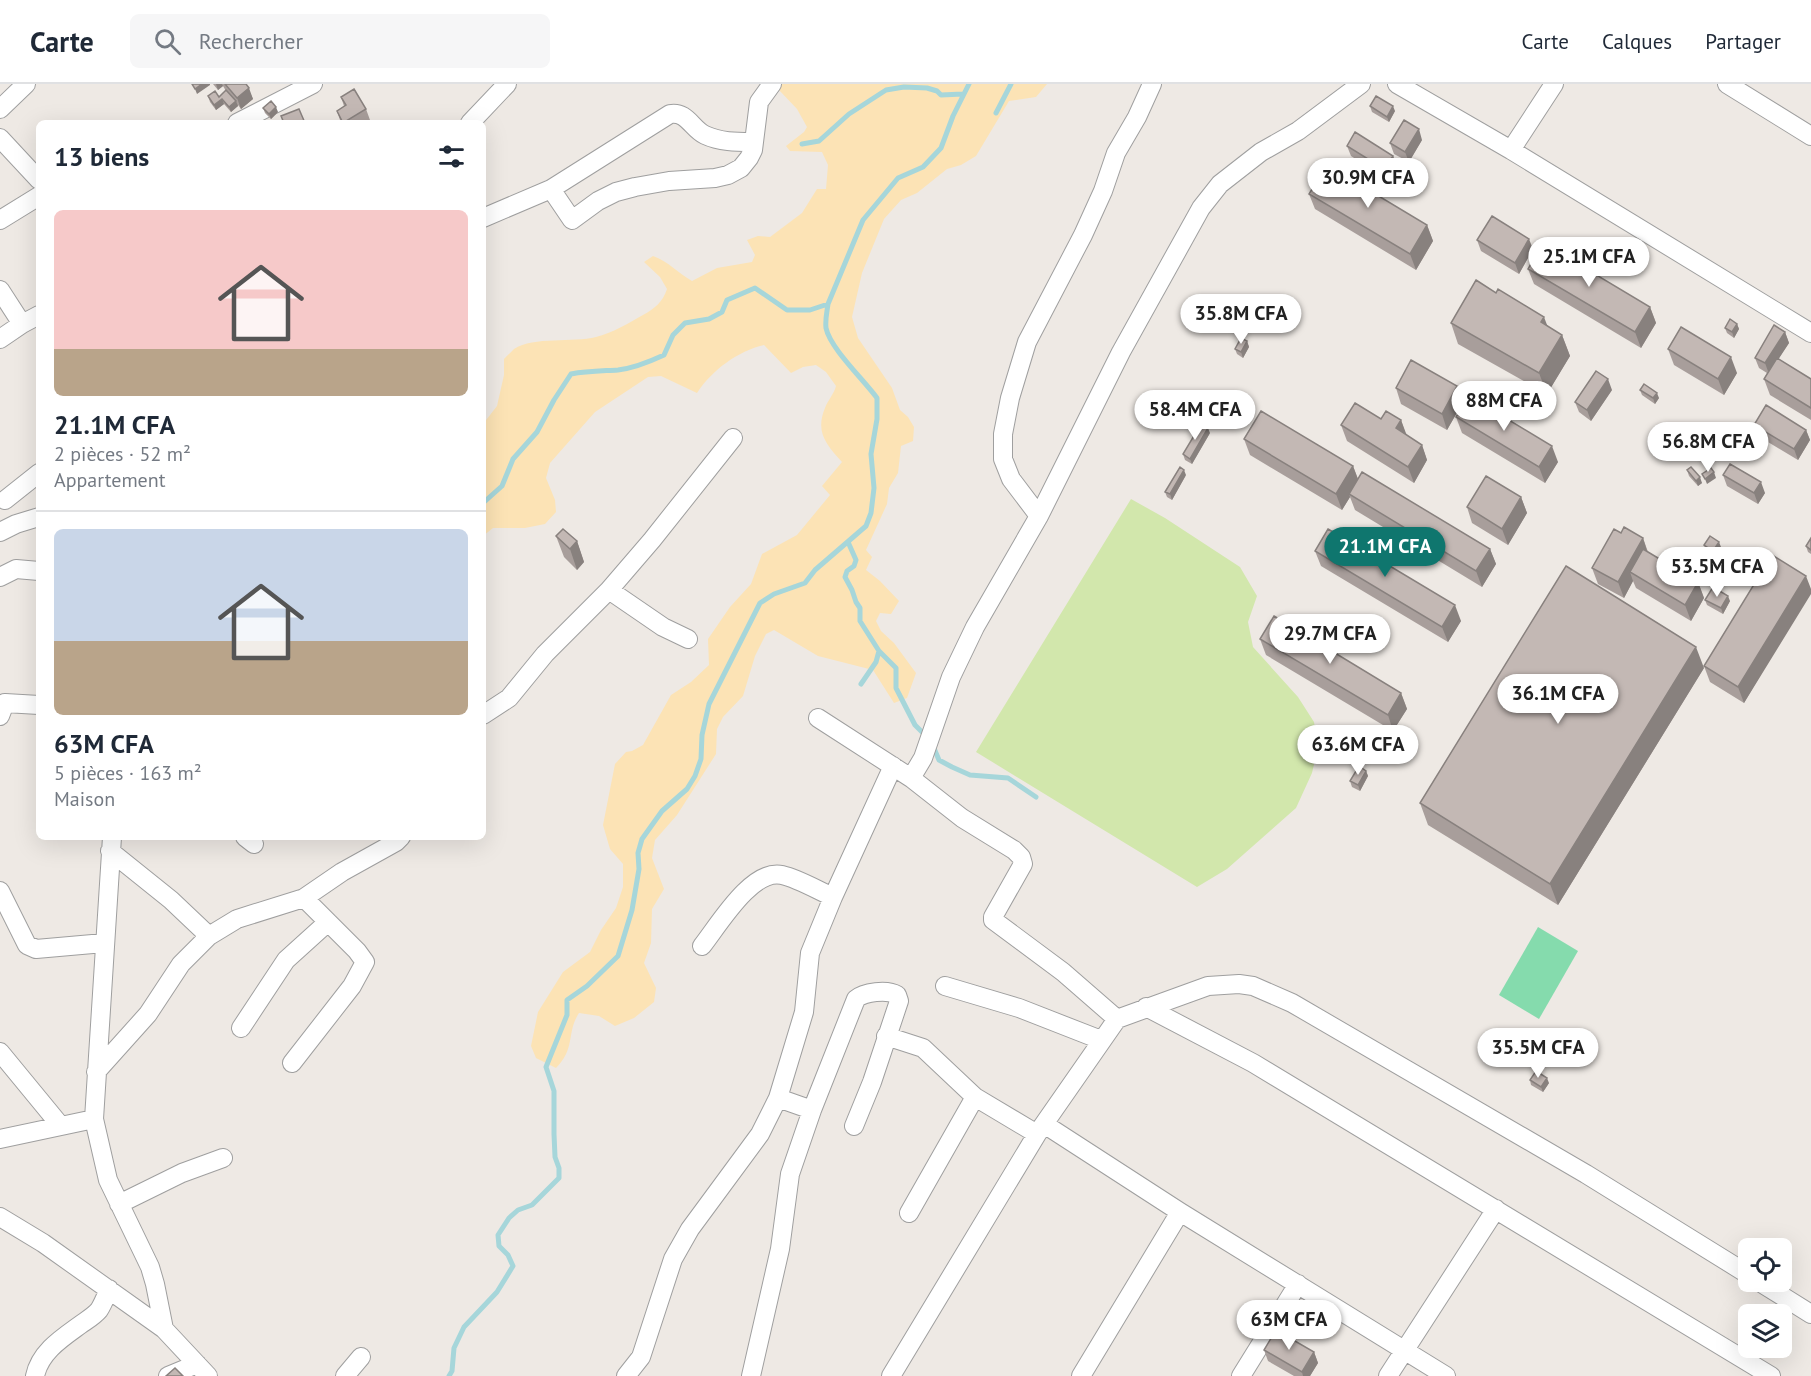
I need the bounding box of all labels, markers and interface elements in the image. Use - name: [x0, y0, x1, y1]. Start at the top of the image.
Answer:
- search box: [130, 14, 550, 68]
- text: Carte: [30, 23, 94, 60]
- icon: search: [151, 25, 184, 58]
- text: Rechercher: [199, 27, 303, 55]
- text: Carte: [1522, 28, 1569, 55]
- text: Calques: [1602, 28, 1672, 55]
- text: Partager: [1705, 28, 1781, 55]
- text: 13 biens: [54, 140, 149, 173]
- icon: filters: [435, 140, 468, 173]
- pin: 30.9M CFA: [1299, 158, 1437, 209]
- text: 30.9M CFA: [1321, 164, 1415, 190]
- pin: 25.1M CFA: [1520, 237, 1658, 288]
- text: 25.1M CFA: [1542, 243, 1636, 269]
- icon: home: [207, 249, 315, 357]
- pin: 35.8M CFA: [1172, 294, 1310, 345]
- text: 35.8M CFA: [1194, 300, 1288, 326]
- pin: 88M CFA: [1449, 381, 1559, 432]
- text: 88M CFA: [1466, 387, 1542, 413]
- pin: 58.4M CFA: [1126, 390, 1264, 441]
- text: 58.4M CFA: [1148, 396, 1242, 422]
- text: 21.1M CFA: [54, 408, 175, 441]
- pin: 56.8M CFA: [1639, 422, 1777, 473]
- text: 56.8M CFA: [1661, 428, 1755, 454]
- text: 2 pièces · 52 m²: [54, 441, 191, 467]
- text: Appartement: [54, 467, 166, 493]
- pin: 21.1M CFA: [1316, 527, 1454, 578]
- text: 21.1M CFA: [1338, 533, 1432, 559]
- pin: 53.5M CFA: [1648, 547, 1786, 598]
- text: 53.5M CFA: [1670, 553, 1764, 579]
- icon: home: [207, 568, 315, 676]
- pin: 29.7M CFA: [1261, 614, 1399, 665]
- text: 29.7M CFA: [1283, 620, 1377, 646]
- pin: 36.1M CFA: [1489, 674, 1627, 725]
- text: 36.1M CFA: [1511, 680, 1605, 706]
- pin: 63.6M CFA: [1289, 725, 1427, 776]
- text: 63M CFA: [54, 727, 154, 760]
- text: 63.6M CFA: [1311, 731, 1405, 757]
- text: 5 pièces · 163 m²: [54, 760, 202, 786]
- text: Maison: [54, 786, 115, 812]
- pin: 35.5M CFA: [1469, 1028, 1607, 1079]
- text: 35.5M CFA: [1491, 1034, 1585, 1060]
- map controls: [1738, 1238, 1792, 1358]
- button: locate: [1738, 1238, 1792, 1292]
- pin: 63M CFA: [1234, 1300, 1344, 1351]
- button: layers: [1738, 1304, 1792, 1358]
- text: 63M CFA: [1251, 1306, 1327, 1332]

